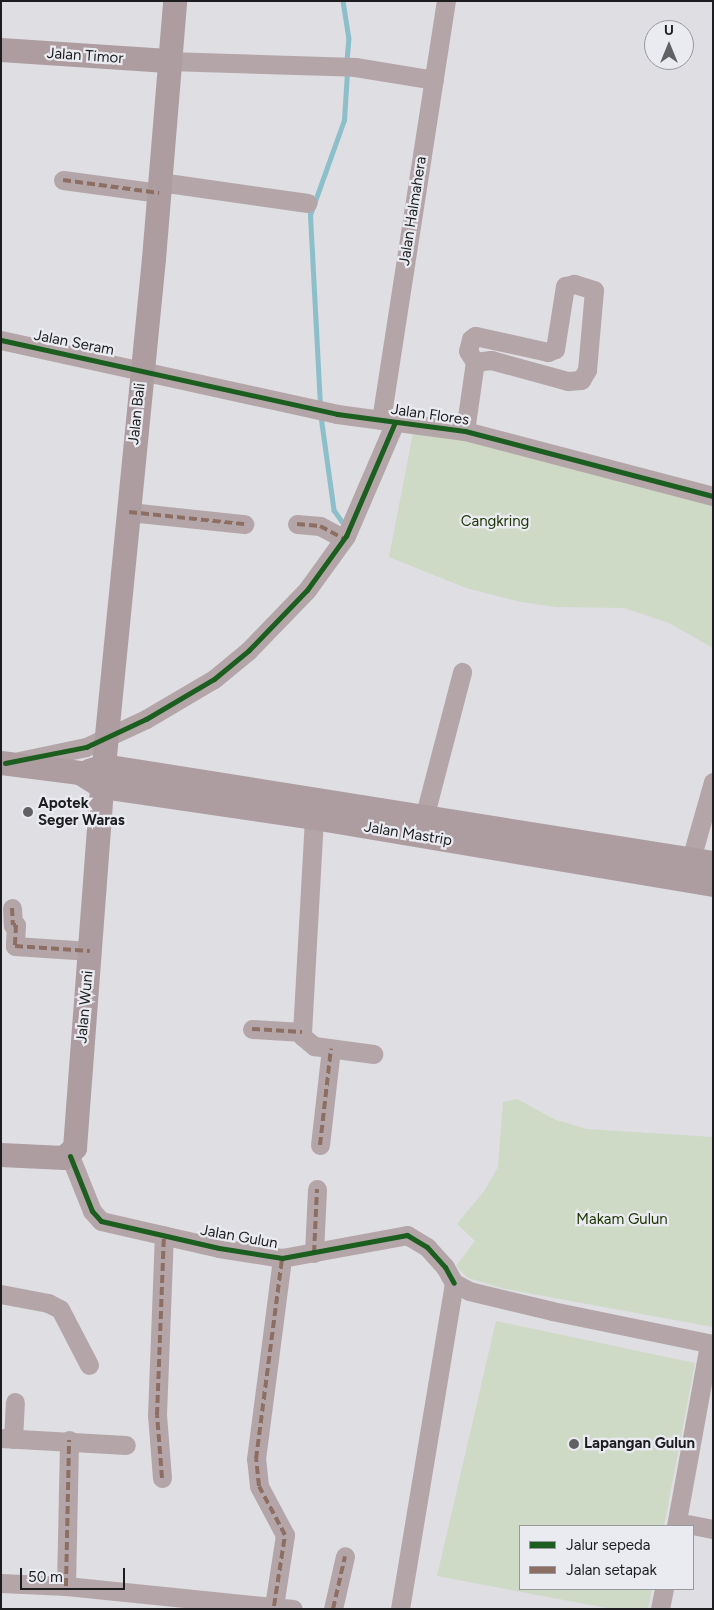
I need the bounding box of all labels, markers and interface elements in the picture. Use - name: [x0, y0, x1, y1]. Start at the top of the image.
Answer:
- north arrow: [644, 20, 694, 70]
- text: U: [664, 22, 674, 39]
- street label: Jalan Timor: [46, 44, 124, 68]
- street label: Jalan Halmahera: [395, 155, 431, 267]
- street label: Jalan Seram: [32, 326, 116, 360]
- street label: Jalan Bali: [125, 382, 149, 446]
- street label: Jalan Flores: [390, 401, 470, 429]
- park label: Cangkring: [461, 513, 529, 531]
- place label: Apotek Seger Waras: [38, 794, 125, 829]
- marker: Apotek Seger Waras: [22, 806, 34, 818]
- street label: Jalan Mastrip: [363, 818, 453, 850]
- street label: Jalan Wuni: [73, 970, 97, 1044]
- park label: Makam Gulun: [576, 1211, 668, 1229]
- street label: Jalan Gulun: [199, 1221, 279, 1253]
- place label: Lapangan Gulun: [584, 1435, 695, 1453]
- marker: Lapangan Gulun: [568, 1438, 580, 1450]
- legend: [519, 1525, 694, 1590]
- text: Jalur sepeda: [566, 1536, 651, 1554]
- scale bar: [22, 1558, 128, 1590]
- text: Jalan setapak: [566, 1561, 657, 1579]
- text: 50 m: [28, 1568, 63, 1586]

